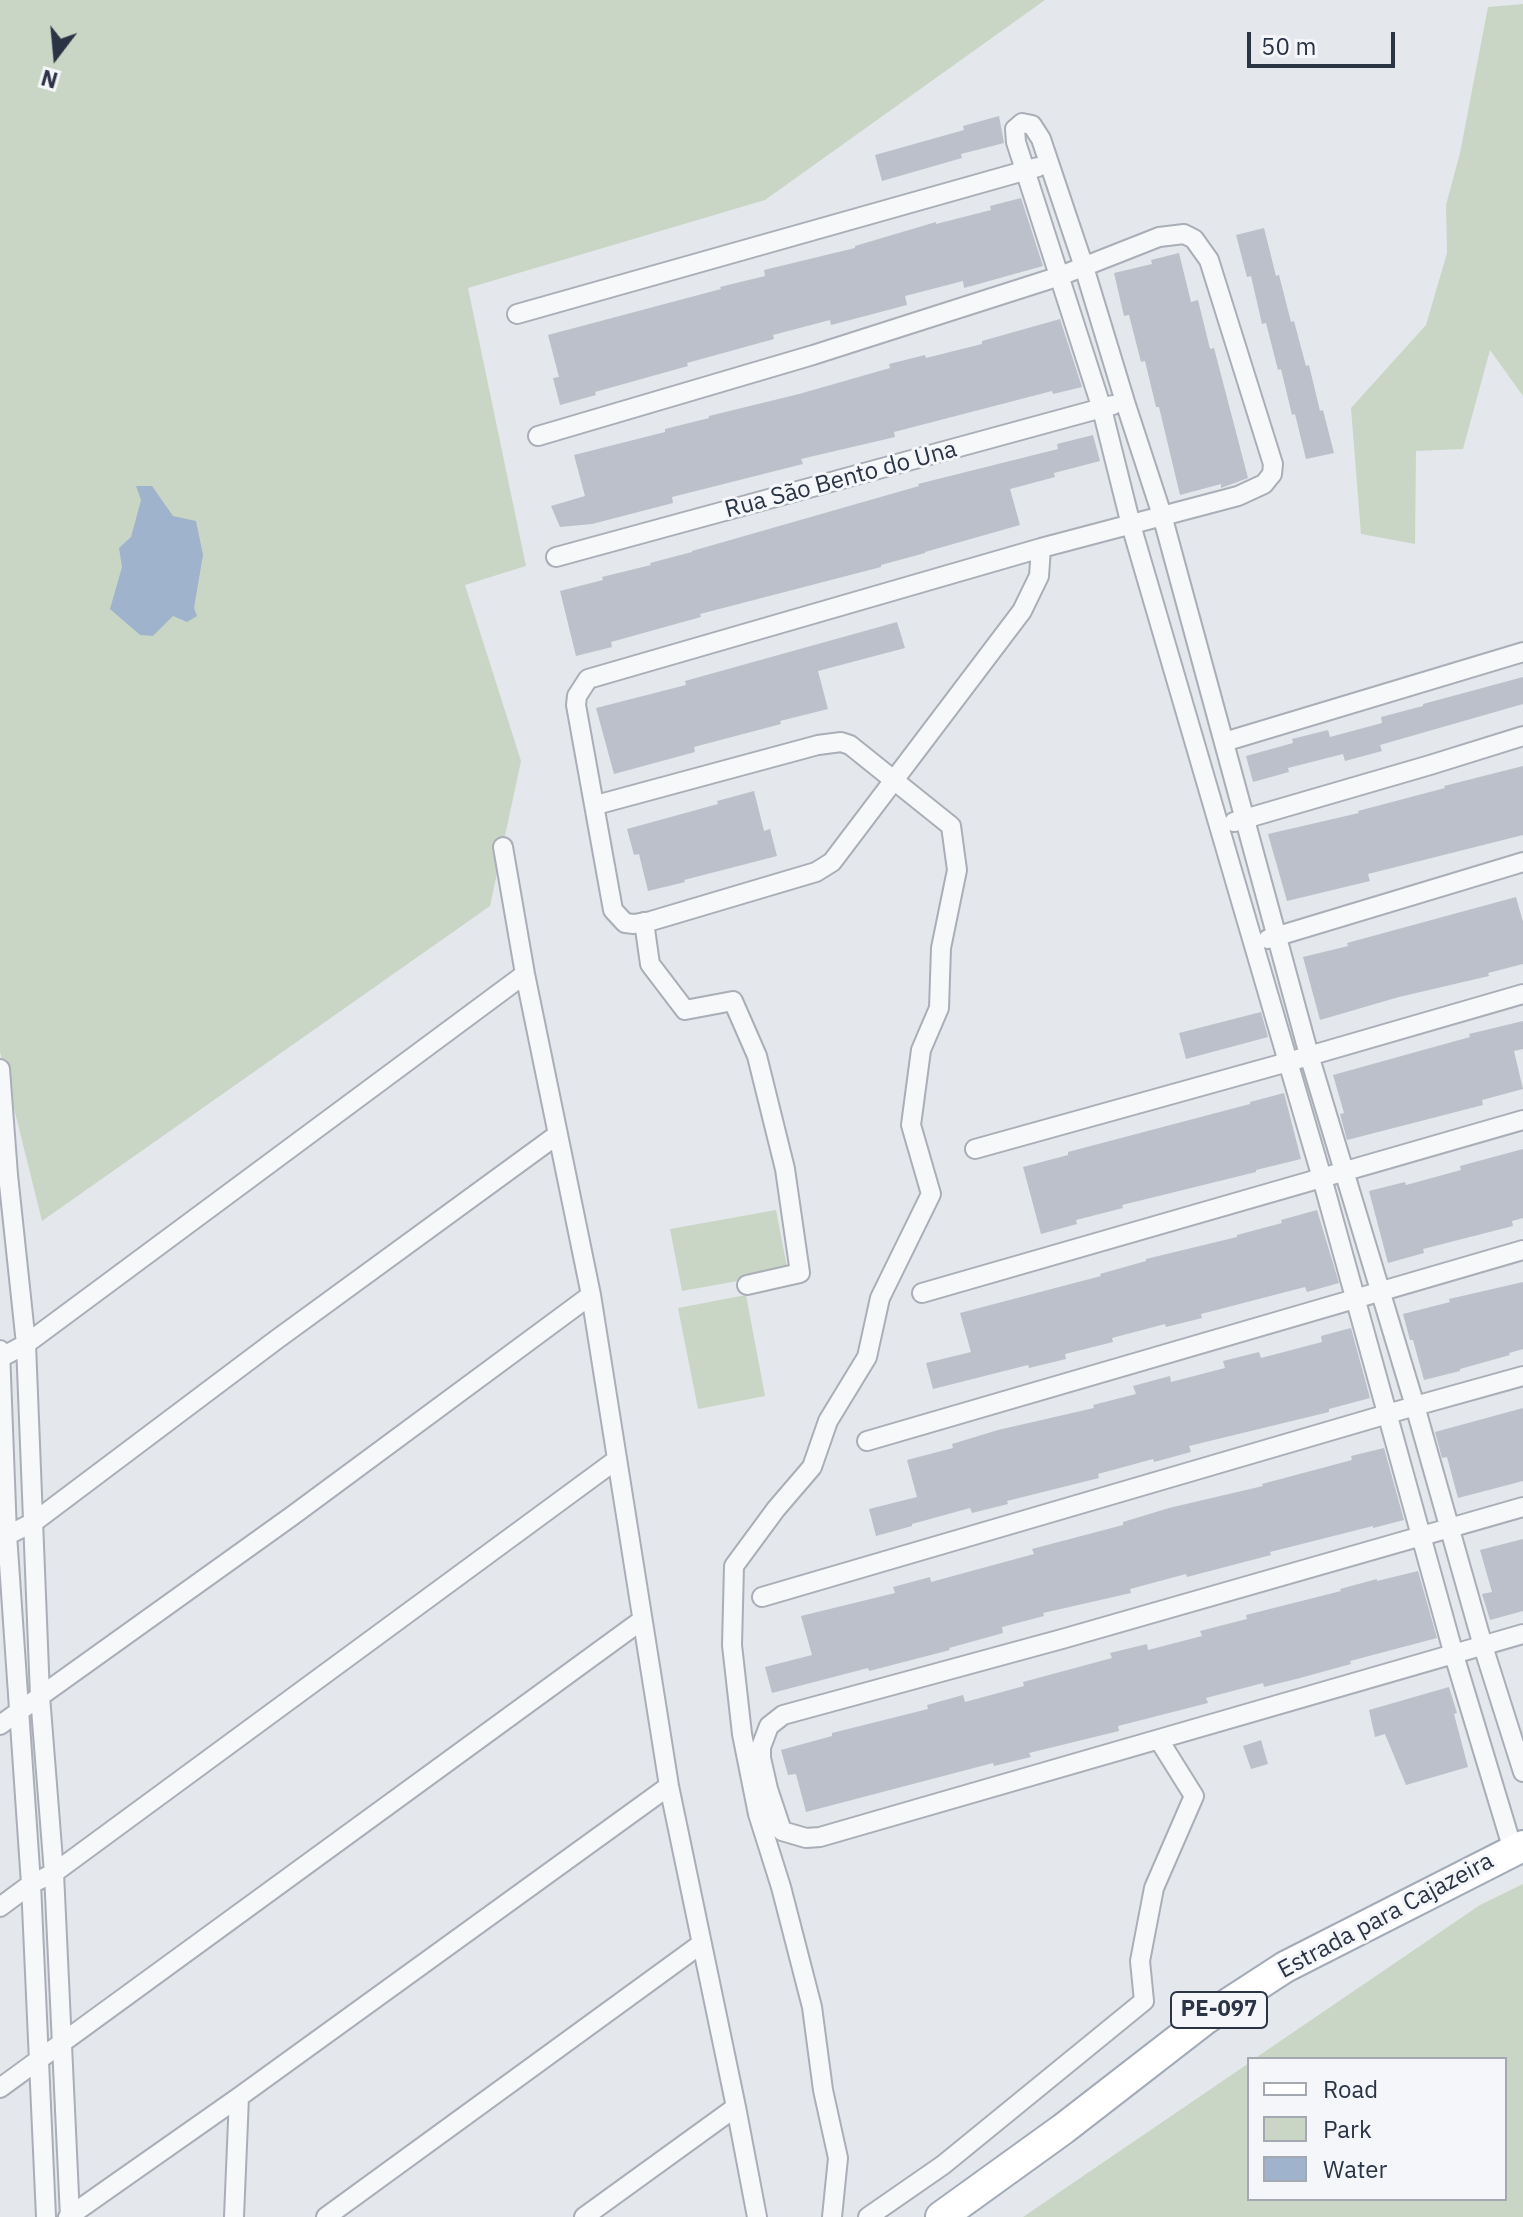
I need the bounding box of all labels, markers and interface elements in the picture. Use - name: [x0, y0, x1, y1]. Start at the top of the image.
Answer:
- north arrow: [16, 16, 96, 96]
- scale bar: [1251, 16, 1399, 66]
- text: 50 m: [1261, 30, 1316, 62]
- text: N: [38, 63, 61, 96]
- street label: Rua São Bento do Una: [722, 435, 960, 525]
- street label: Estrada para Cajazeira: [1273, 1847, 1499, 1985]
- road number: PE-097: [1171, 1992, 1267, 2028]
- legend: [1247, 2057, 1507, 2201]
- text: Road: [1323, 2073, 1378, 2105]
- text: Park: [1323, 2113, 1372, 2145]
- text: Water: [1323, 2153, 1387, 2185]

